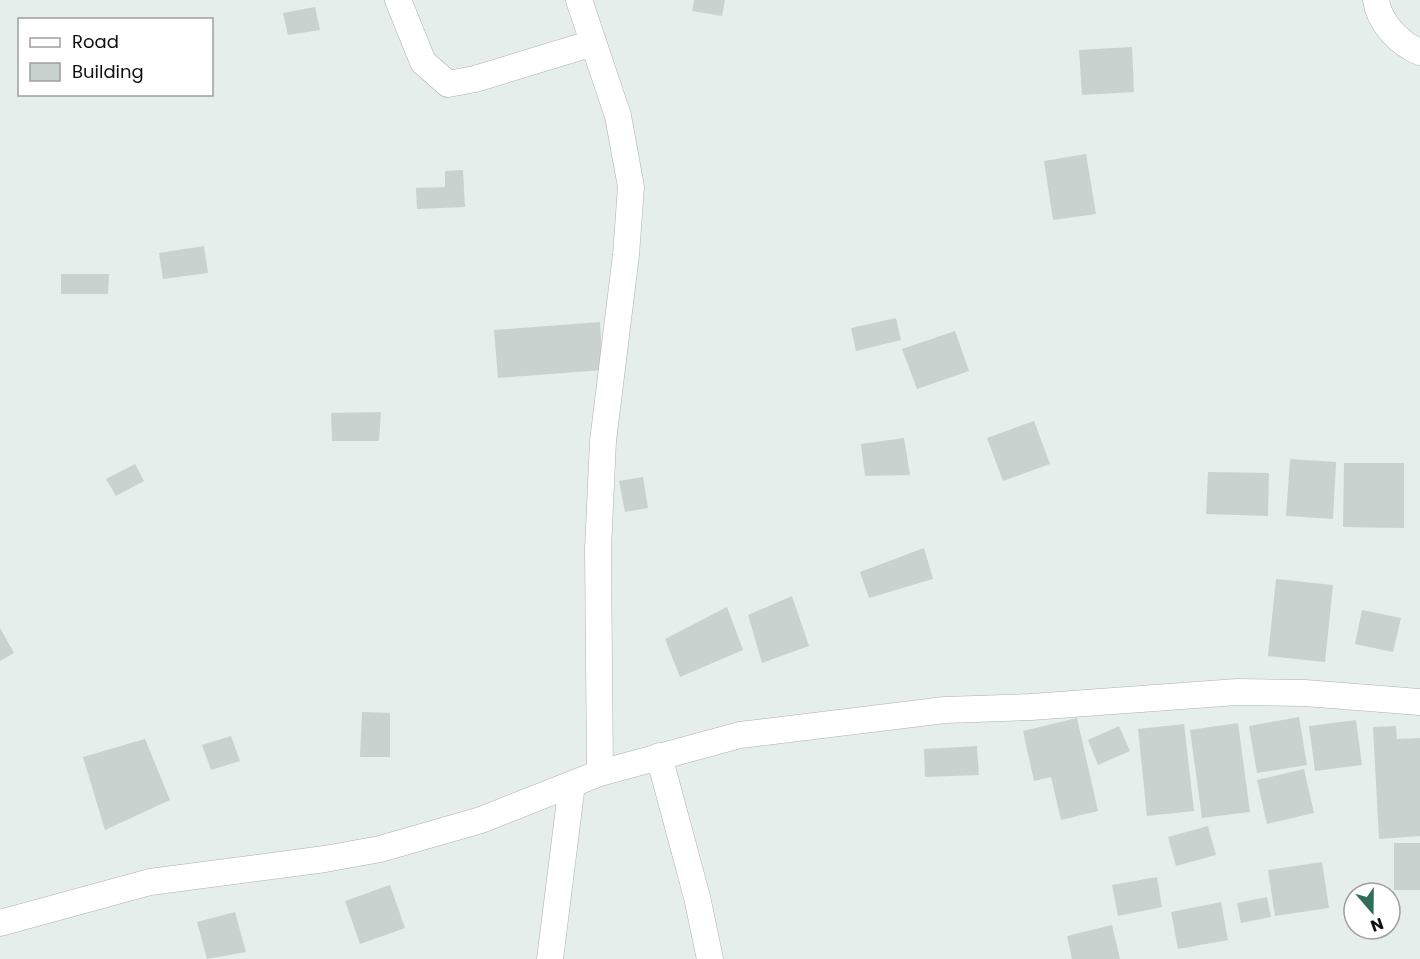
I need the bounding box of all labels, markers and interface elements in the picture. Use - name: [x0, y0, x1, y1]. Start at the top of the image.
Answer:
- legend: [18, 18, 213, 96]
- text: Road: [72, 29, 119, 54]
- text: Building: [72, 59, 144, 84]
- north arrow: [1342, 881, 1402, 941]
- text: N: [1367, 912, 1387, 937]

